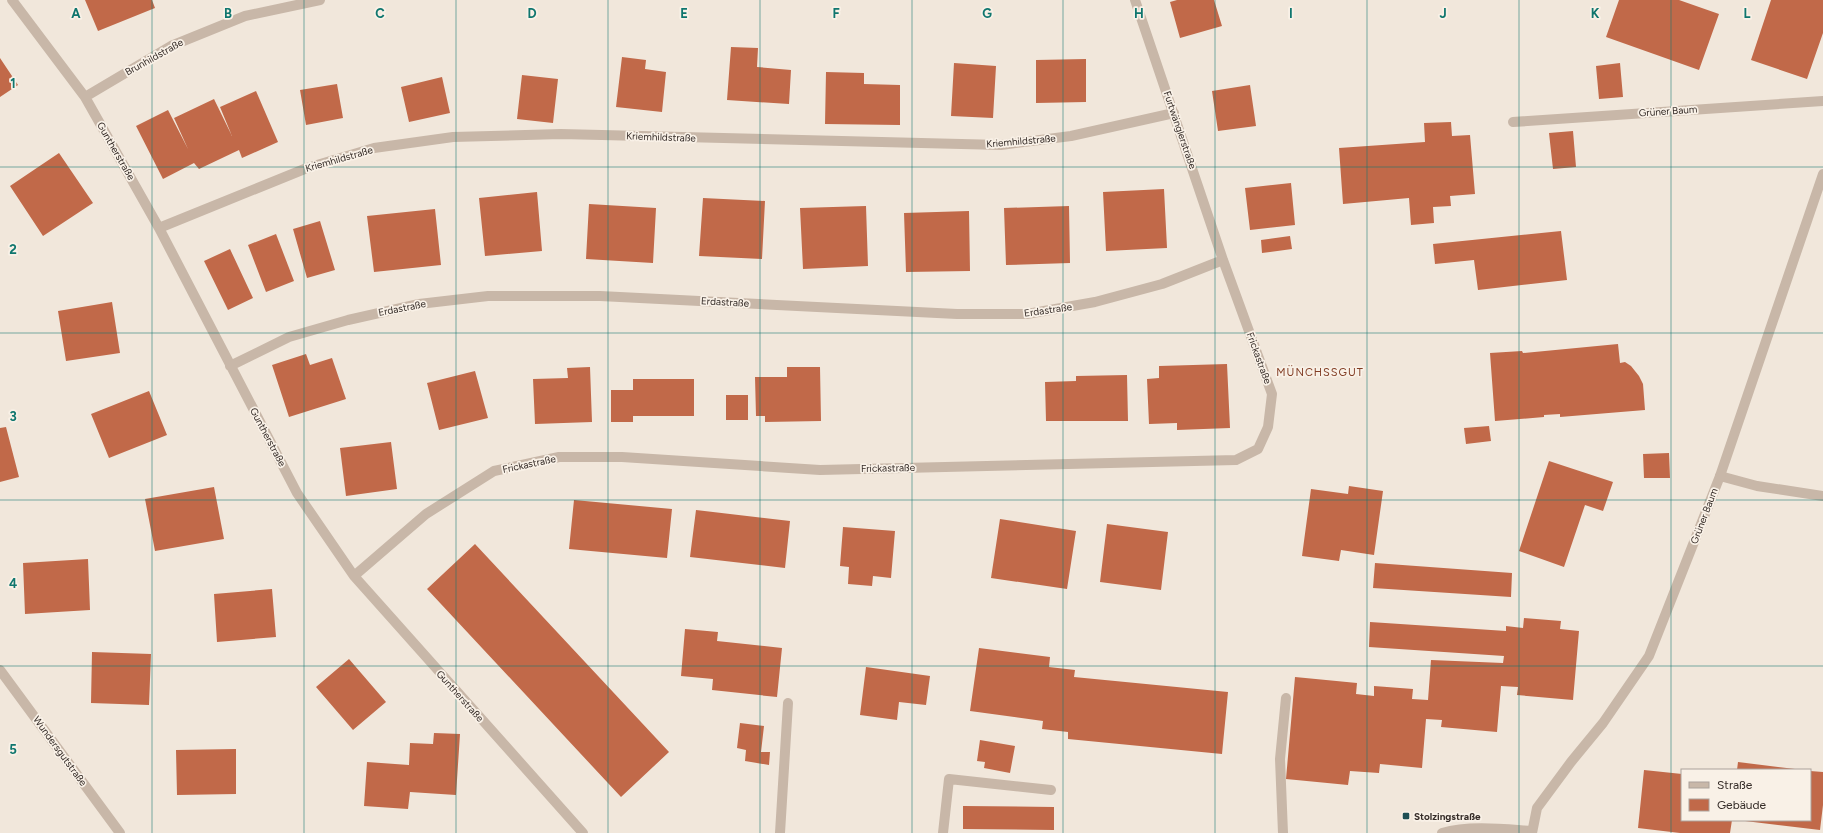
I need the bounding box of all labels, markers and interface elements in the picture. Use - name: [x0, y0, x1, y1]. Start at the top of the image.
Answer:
- text: A: [71, 6, 81, 21]
- text: B: [224, 6, 232, 21]
- text: C: [375, 6, 385, 21]
- text: D: [527, 6, 537, 21]
- text: E: [680, 6, 688, 21]
- text: F: [832, 6, 840, 21]
- text: G: [982, 6, 992, 21]
- text: H: [1134, 6, 1144, 21]
- text: I: [1289, 6, 1293, 21]
- text: J: [1439, 6, 1447, 21]
- text: K: [1591, 6, 1600, 21]
- text: L: [1744, 6, 1751, 21]
- street label: Brunhildstraße: [123, 35, 186, 78]
- text: 1: [10, 76, 16, 91]
- street label: Furtwänglerstraße: [1161, 89, 1200, 171]
- street label: Grüner Baum: [1638, 102, 1698, 120]
- street label: Guntherstraße: [94, 120, 138, 183]
- street label: Kriemhildstraße: [626, 129, 697, 145]
- street label: Kriemhildstraße: [986, 131, 1057, 151]
- street label: Kriemhildstraße: [304, 143, 375, 175]
- text: 2: [9, 242, 17, 257]
- street label: Erdastraße: [701, 294, 750, 310]
- street label: Erdastraße: [377, 297, 427, 319]
- street label: Erdastraße: [1023, 300, 1073, 320]
- street label: Frickastraße: [1244, 330, 1275, 386]
- district label: MÜNCHSSGUT: [1276, 365, 1364, 379]
- street label: Guntherstraße: [247, 405, 289, 469]
- text: 3: [9, 409, 17, 424]
- street label: Frickastraße: [501, 452, 557, 476]
- street label: Frickastraße: [861, 461, 916, 475]
- street label: Grüner Baum: [1687, 486, 1721, 546]
- text: 4: [9, 576, 17, 591]
- street label: Guntherstraße: [433, 668, 487, 725]
- street label: Wundersgutstraße: [30, 713, 90, 789]
- text: 5: [9, 742, 17, 757]
- legend: [1681, 769, 1811, 821]
- text: Straße: [1717, 778, 1753, 792]
- text: Gebäude: [1717, 798, 1767, 812]
- place label: Stolzingstraße: [1414, 810, 1481, 823]
- marker: Stolzingstraße: [1401, 811, 1411, 821]

